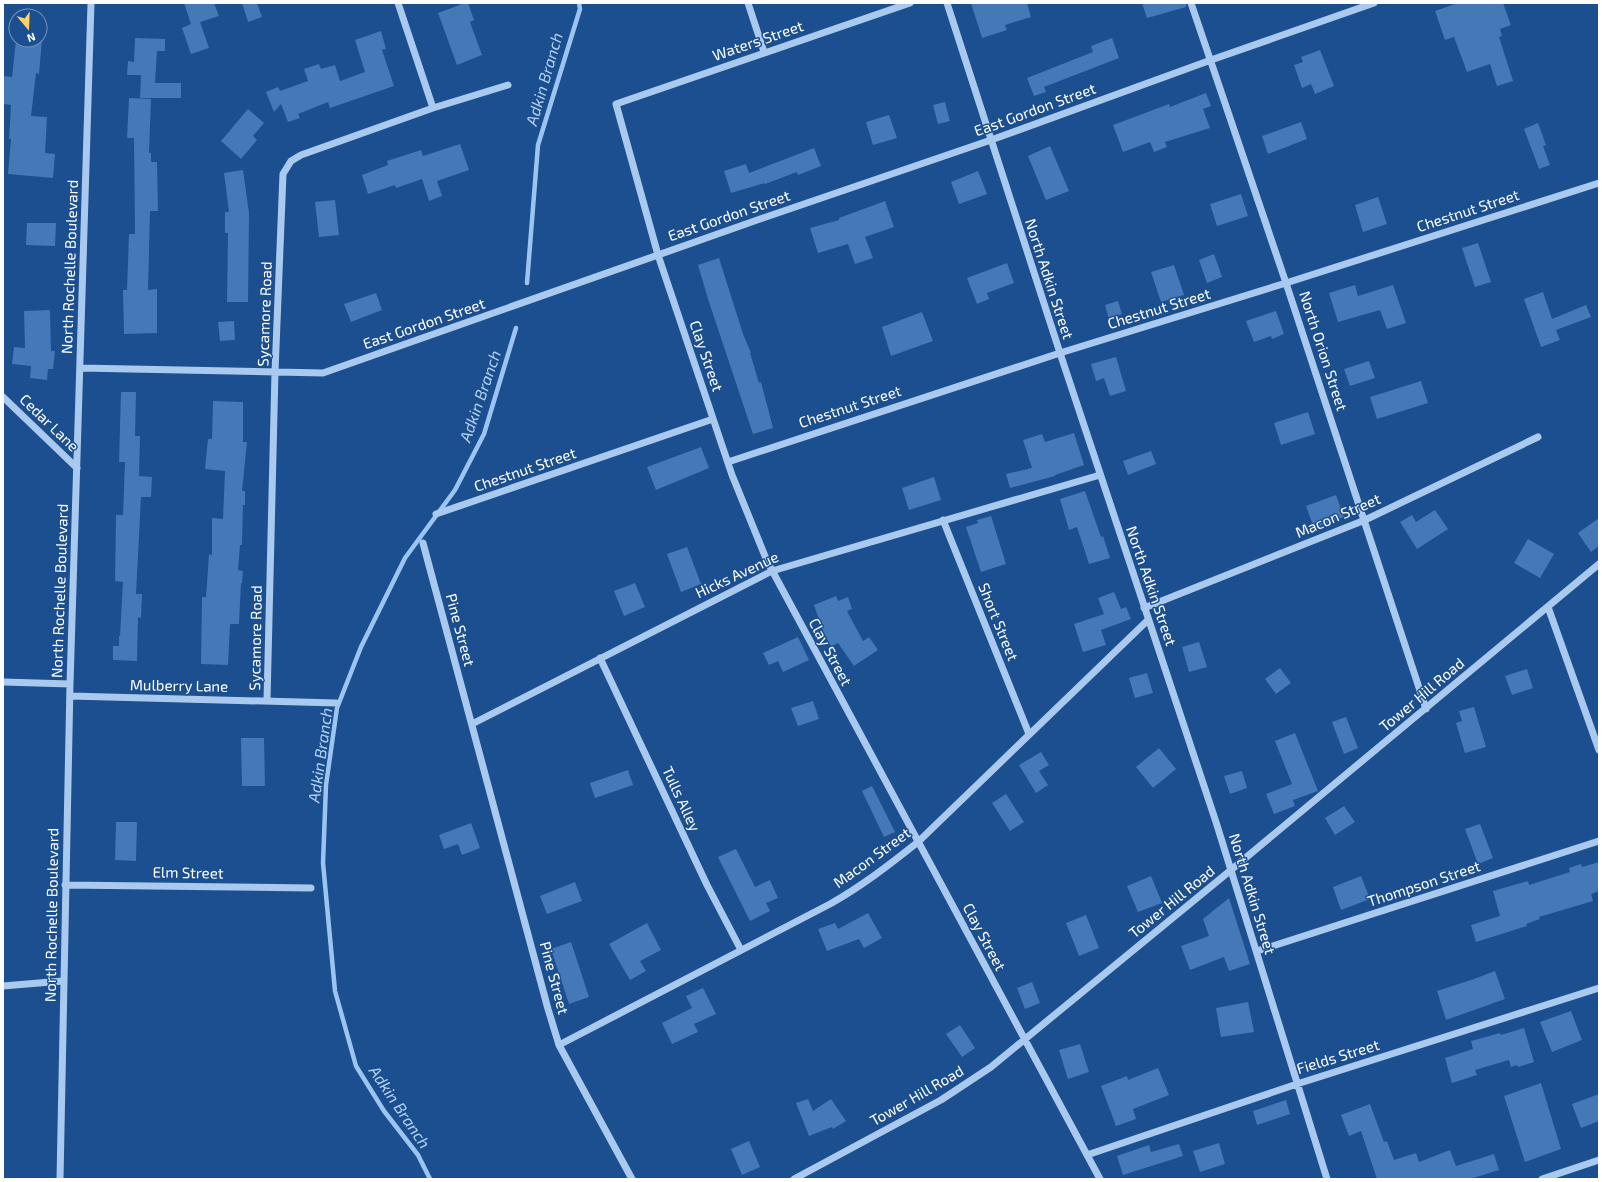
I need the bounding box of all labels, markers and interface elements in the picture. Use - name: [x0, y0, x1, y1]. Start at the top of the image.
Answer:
- north arrow: [8, 8, 48, 48]
- street label: Waters Street: [710, 16, 806, 64]
- text: N: [25, 30, 37, 45]
- water label: Adkin Branch: [521, 30, 566, 128]
- street label: East Gordon Street: [971, 79, 1098, 139]
- street label: North Rochelle Boulevard: [57, 179, 81, 354]
- street label: Chestnut Street: [1414, 185, 1521, 235]
- street label: East Gordon Street: [665, 186, 792, 244]
- street label: North Adkin Street: [1022, 216, 1078, 341]
- street label: Sycamore Road: [253, 261, 275, 367]
- street label: Chestnut Street: [1105, 284, 1213, 332]
- street label: North Orion Street: [1296, 289, 1352, 413]
- street label: East Gordon Street: [360, 294, 487, 352]
- street label: Clay Street: [686, 318, 728, 394]
- water label: Adkin Branch: [455, 348, 504, 445]
- street label: Chestnut Street: [796, 381, 903, 431]
- street label: Cedar Lane: [16, 390, 83, 455]
- street label: Chestnut Street: [471, 443, 578, 495]
- street label: Macon Street: [1292, 489, 1383, 541]
- street label: North Rochelle Boulevard: [47, 503, 71, 678]
- street label: North Adkin Street: [1123, 523, 1181, 648]
- street label: Hicks Avenue: [692, 547, 781, 601]
- street label: Short Street: [975, 580, 1023, 663]
- street label: Sycamore Road: [245, 585, 265, 691]
- street label: Pine Street: [443, 591, 479, 668]
- street label: Clay Street: [806, 615, 856, 689]
- street label: Tower Hill Road: [1375, 654, 1467, 735]
- street label: Mulberry Lane: [130, 675, 228, 695]
- water label: Adkin Branch: [303, 706, 336, 805]
- street label: Tulls Alley: [659, 763, 705, 834]
- street label: Macon Street: [829, 823, 914, 891]
- street label: North Rochelle Boulevard: [40, 828, 62, 1002]
- street label: North Adkin Street: [1226, 831, 1280, 957]
- street label: Thompson Street: [1365, 856, 1483, 910]
- street label: Tower Hill Road: [1125, 861, 1218, 941]
- street label: Elm Street: [152, 862, 224, 882]
- street label: Clay Street: [960, 900, 1010, 974]
- street label: Pine Street: [537, 939, 573, 1016]
- street label: Fields Street: [1294, 1035, 1382, 1077]
- water label: Adkin Branch: [365, 1061, 435, 1152]
- street label: Tower Hill Road: [866, 1061, 967, 1129]

